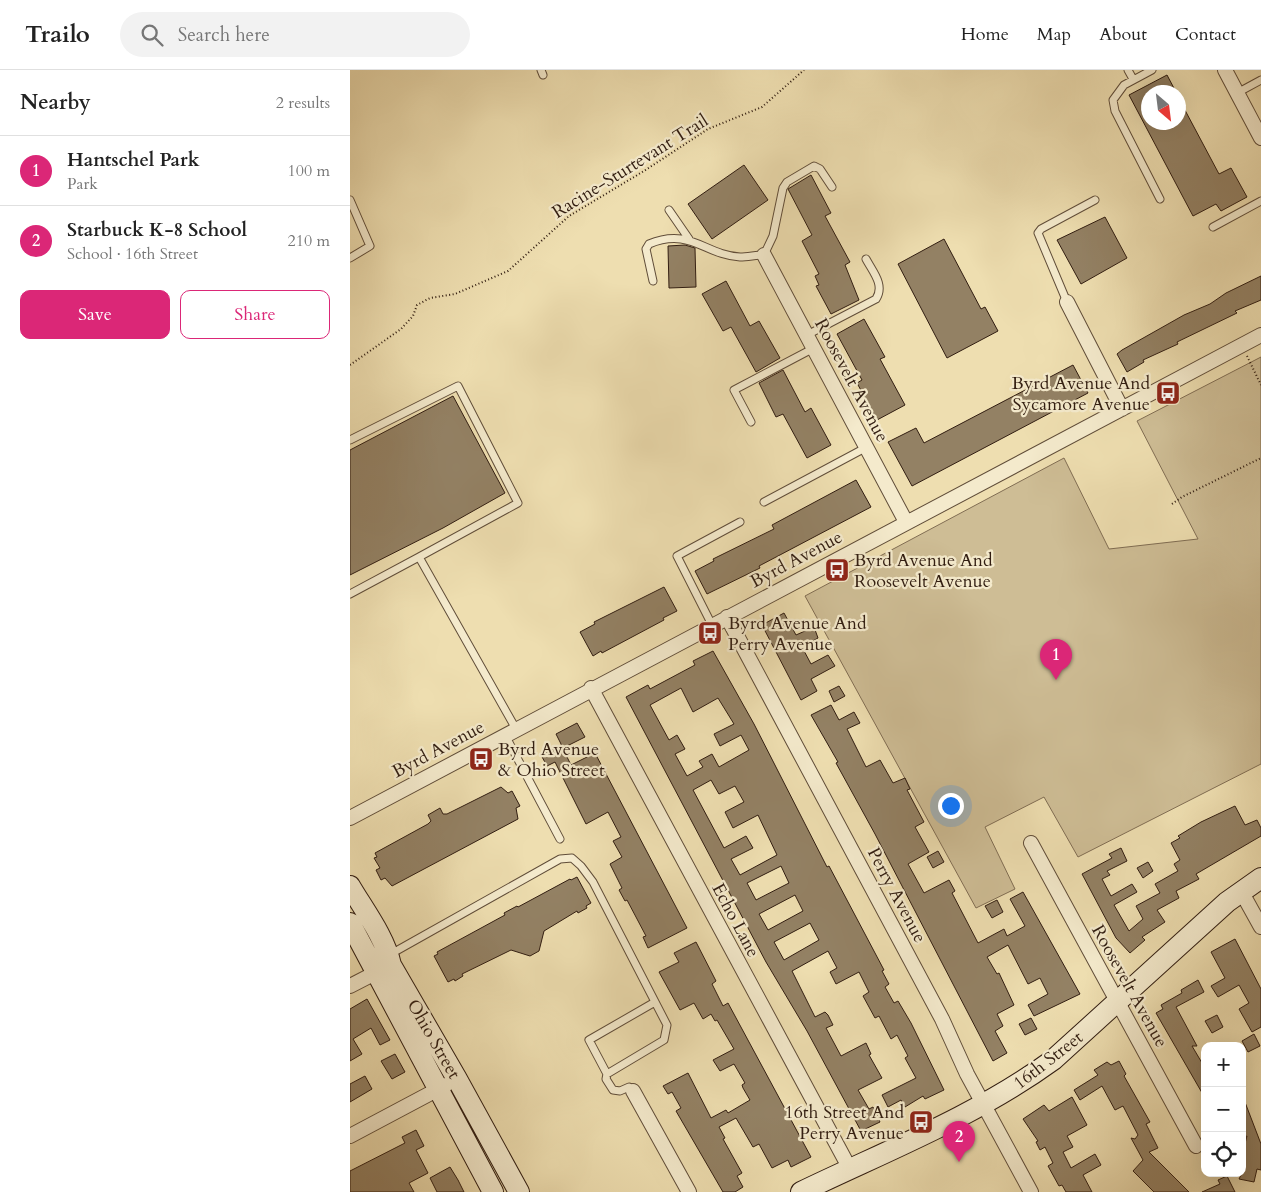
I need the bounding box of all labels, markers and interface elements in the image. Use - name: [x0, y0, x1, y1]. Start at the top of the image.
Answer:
- search box: [120, 12, 470, 57]
- text: Trailo: [25, 18, 90, 51]
- icon: search: [138, 21, 166, 49]
- text: Search here: [178, 22, 270, 48]
- text: Home: [961, 22, 1009, 47]
- text: Map: [1037, 22, 1071, 47]
- text: About: [1099, 22, 1147, 47]
- text: Contact: [1175, 22, 1236, 47]
- north arrow: [1141, 85, 1186, 130]
- text: Nearby: [20, 88, 91, 117]
- text: 2 results: [276, 92, 330, 114]
- street label: Racine-Sturtevant Trail: [547, 108, 713, 225]
- text: Hantschel Park: [67, 147, 200, 173]
- text: 1: [32, 160, 40, 182]
- text: 100 m: [288, 160, 330, 182]
- text: Park: [67, 173, 98, 195]
- text: Starbuck K-8 School: [67, 217, 247, 243]
- text: 2: [32, 230, 40, 252]
- text: 210 m: [288, 230, 330, 252]
- text: School · 16th Street: [67, 243, 198, 265]
- button: Save: [20, 290, 170, 339]
- button: Share: [180, 290, 330, 339]
- street label: Roosevelt Avenue: [808, 314, 895, 447]
- place label: Byrd Avenue And Sycamore Avenue: [1011, 371, 1150, 417]
- bus stop icon: Byrd Avenue And Sycamore Avenue: [1155, 380, 1181, 406]
- street label: Byrd Avenue: [746, 525, 847, 594]
- place label: Byrd Avenue And Roosevelt Avenue: [854, 548, 993, 594]
- bus stop icon: Byrd Avenue And Roosevelt Avenue: [824, 557, 850, 583]
- place label: Byrd Avenue And Perry Avenue: [728, 611, 867, 657]
- bus stop icon: Byrd Avenue And Perry Avenue: [697, 620, 723, 646]
- pin: 1: [1040, 639, 1072, 680]
- street label: Byrd Avenue: [388, 715, 489, 784]
- place label: Byrd Avenue & Ohio Street: [498, 737, 605, 783]
- bus stop icon: Byrd Avenue & Ohio Street: [468, 746, 494, 772]
- your location: [938, 793, 964, 819]
- street label: Perry Avenue: [861, 843, 932, 947]
- street label: Echo Lane: [706, 879, 766, 962]
- street label: Roosevelt Avenue: [1085, 920, 1174, 1052]
- street label: Ohio Street: [401, 995, 467, 1084]
- street label: 16th Street: [1008, 1025, 1089, 1096]
- map controls: [1201, 1042, 1246, 1177]
- button: +: [1201, 1042, 1246, 1087]
- button: −: [1201, 1087, 1246, 1132]
- place label: 16th Street And Perry Avenue: [784, 1100, 904, 1146]
- bus stop icon: 16th Street And Perry Avenue: [908, 1109, 934, 1135]
- pin: 2: [943, 1121, 975, 1162]
- button: locate: [1201, 1132, 1246, 1177]

